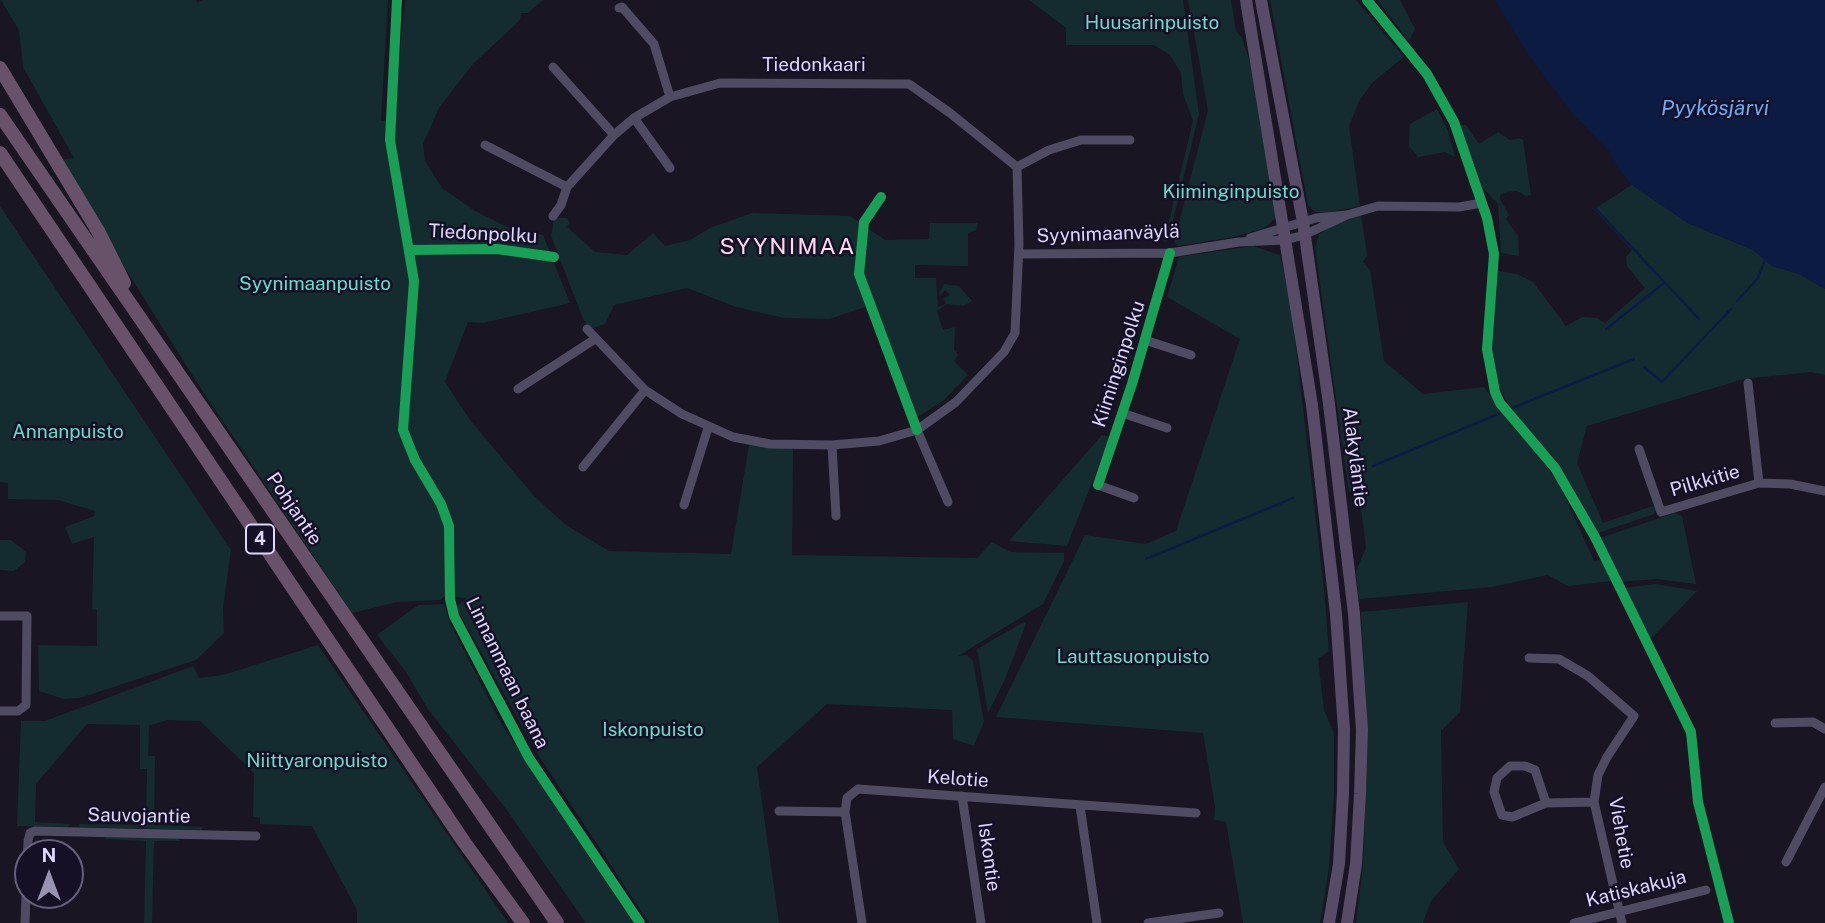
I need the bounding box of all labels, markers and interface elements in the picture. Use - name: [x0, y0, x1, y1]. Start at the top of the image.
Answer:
- park label: Huusarinpuisto: [1085, 12, 1219, 34]
- street label: Tiedonkaari: [762, 54, 866, 76]
- water label: Pyykösjärvi: [1661, 96, 1769, 122]
- park label: Kiiminginpuisto: [1163, 181, 1299, 203]
- street label: Tiedonpolku: [428, 220, 538, 248]
- street label: Syynimaanväylä: [1036, 220, 1180, 248]
- district label: SYYNIMAA: [721, 233, 855, 261]
- park label: Syynimaanpuisto: [239, 273, 391, 295]
- street label: Kiiminginpolku: [1088, 298, 1150, 430]
- street label: Alakyläntie: [1338, 406, 1372, 508]
- park label: Annanpuisto: [12, 421, 124, 443]
- street label: Pilkkitie: [1668, 460, 1742, 502]
- street label: Pohjantie: [261, 468, 327, 550]
- road number: 4: [246, 524, 274, 554]
- street label: Linnanmaan baana: [460, 594, 554, 752]
- park label: Lauttasuonpuisto: [1056, 646, 1210, 668]
- park label: Iskonpuisto: [602, 719, 704, 741]
- park label: Niittyaronpuisto: [246, 750, 388, 772]
- street label: Kelotie: [926, 765, 990, 793]
- street label: Viehetie: [1603, 795, 1639, 871]
- street label: Sauvojantie: [87, 804, 191, 828]
- street label: Iskontie: [973, 821, 1005, 893]
- north arrow: [14, 839, 84, 909]
- text: N: [42, 844, 56, 866]
- street label: Katiskakuja: [1584, 866, 1688, 912]

